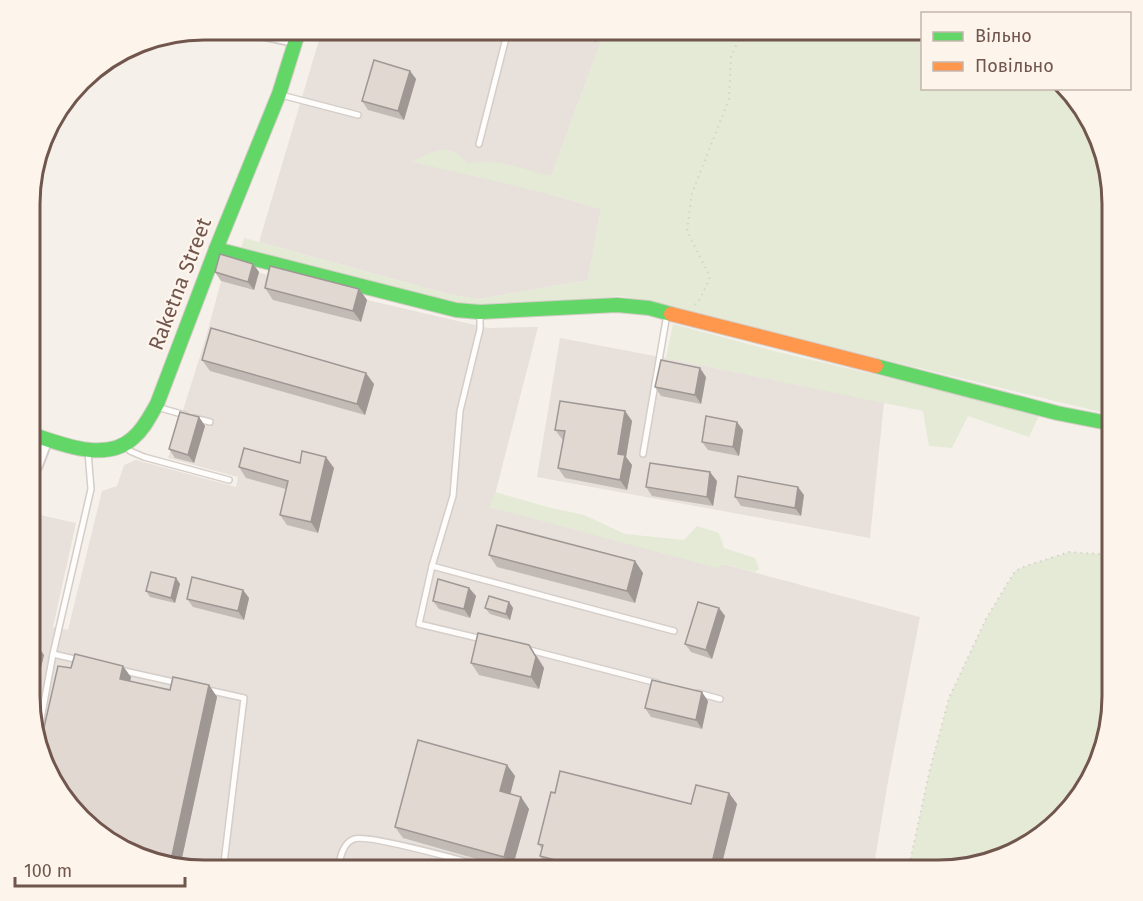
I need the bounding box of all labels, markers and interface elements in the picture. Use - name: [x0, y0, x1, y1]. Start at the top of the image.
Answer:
- legend: [921, 12, 1131, 90]
- text: Вільно: [975, 25, 1032, 47]
- text: Повільно: [975, 55, 1054, 77]
- street label: Raketna Street: [143, 214, 217, 354]
- scale bar: [15, 850, 184, 888]
- text: 100 m: [24, 860, 72, 882]

